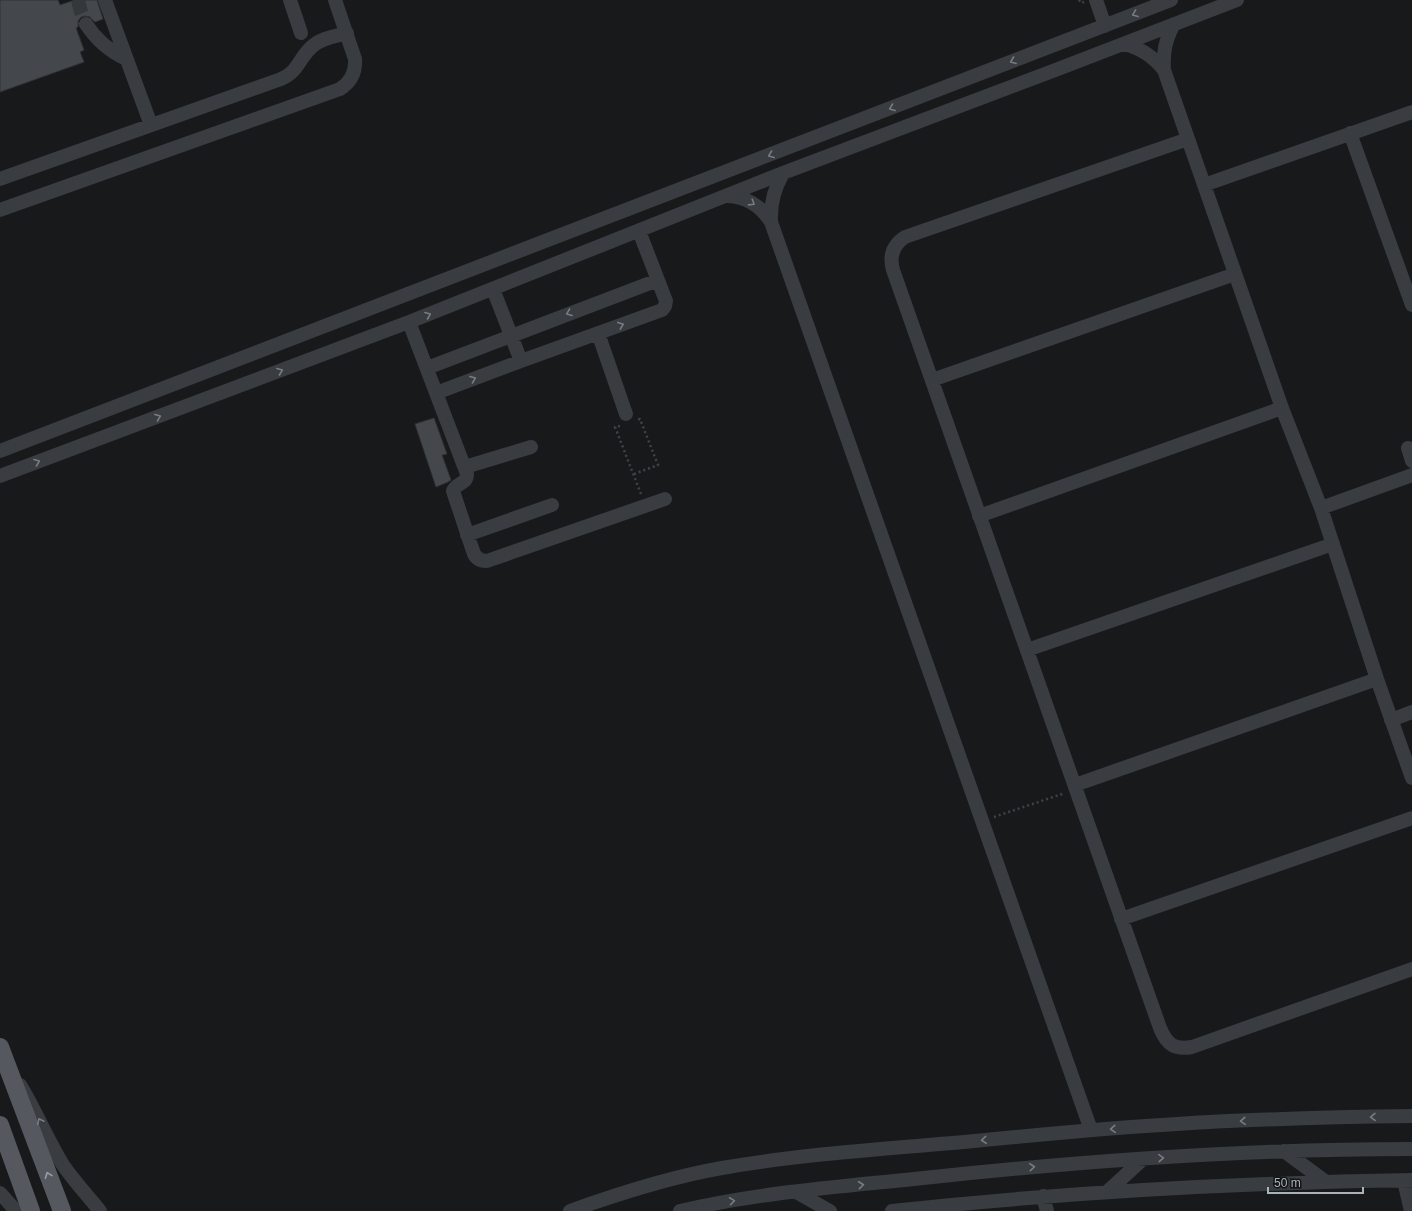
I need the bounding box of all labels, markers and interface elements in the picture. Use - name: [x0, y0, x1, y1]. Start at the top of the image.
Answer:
- one-way arrow: [1131, 9, 1139, 17]
- one-way arrow: [1010, 56, 1017, 64]
- one-way arrow: [888, 103, 895, 111]
- one-way arrow: [767, 150, 774, 158]
- one-way arrow: [748, 198, 755, 205]
- one-way arrow: [565, 309, 572, 317]
- one-way arrow: [424, 311, 431, 319]
- one-way arrow: [617, 321, 624, 329]
- one-way arrow: [276, 367, 283, 375]
- one-way arrow: [469, 376, 476, 384]
- one-way arrow: [155, 413, 162, 421]
- one-way arrow: [33, 459, 40, 467]
- one-way arrow: [1370, 1113, 1376, 1121]
- one-way arrow: [1240, 1116, 1246, 1125]
- one-way arrow: [37, 1117, 45, 1125]
- one-way arrow: [1110, 1124, 1116, 1133]
- one-way arrow: [981, 1135, 987, 1144]
- one-way arrow: [1158, 1154, 1164, 1162]
- one-way arrow: [1029, 1162, 1035, 1171]
- scale bar: [1268, 1169, 1363, 1195]
- one-way arrow: [44, 1171, 52, 1178]
- text: 50 m: [1274, 1176, 1301, 1190]
- one-way arrow: [858, 1180, 864, 1189]
- one-way arrow: [729, 1197, 735, 1206]

